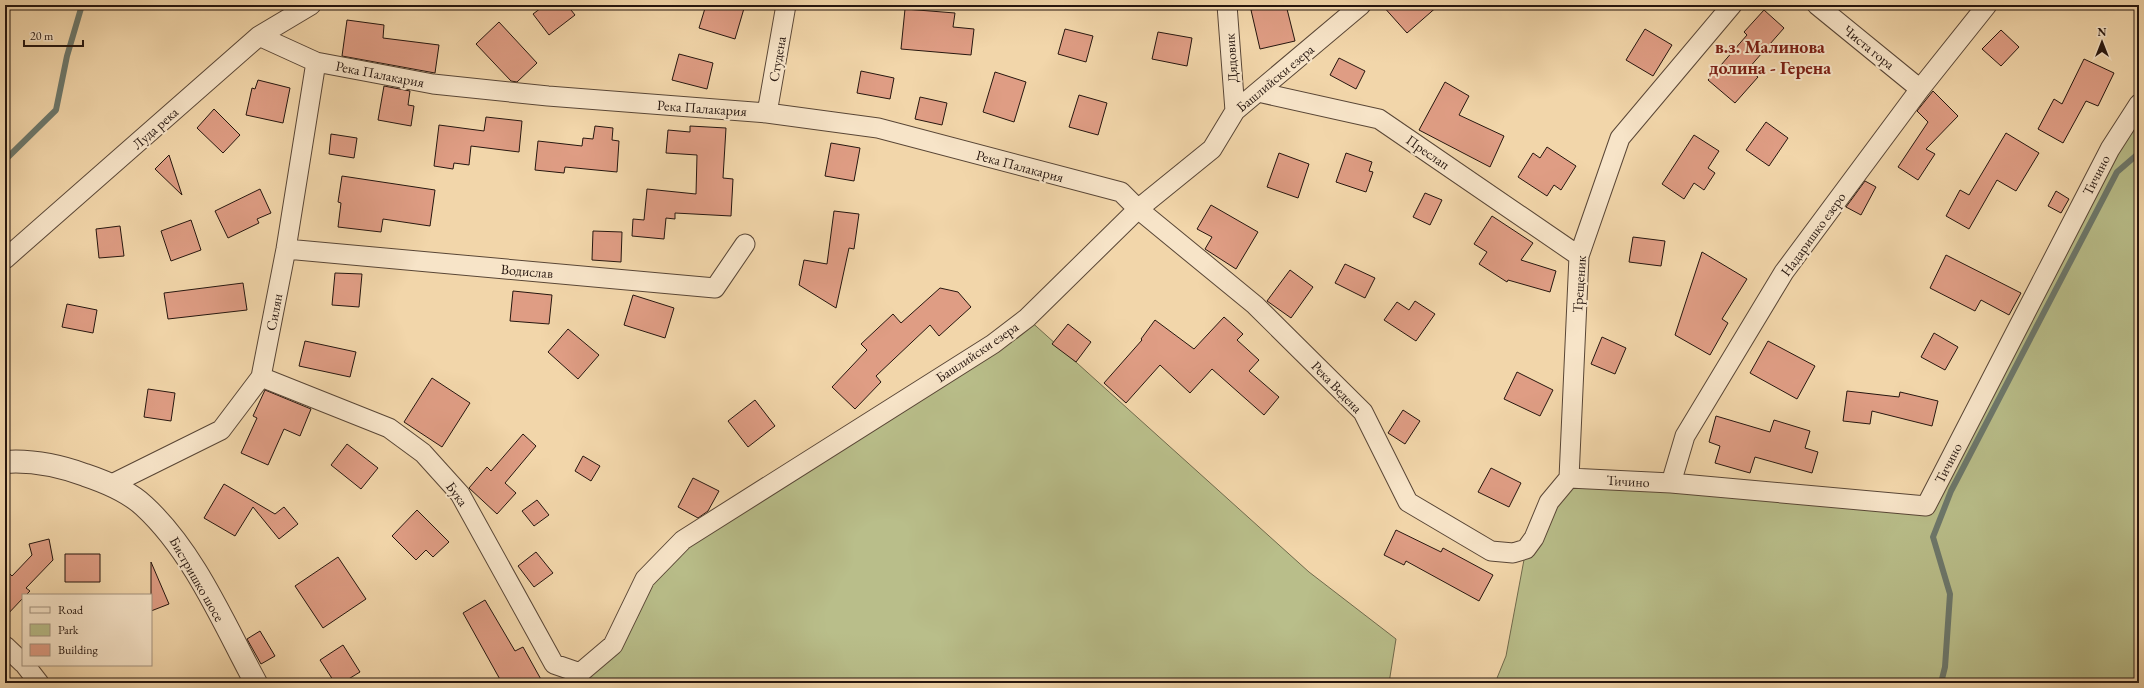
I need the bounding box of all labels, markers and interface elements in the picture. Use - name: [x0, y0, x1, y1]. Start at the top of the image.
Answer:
- street label: Чиста гора: [1840, 21, 1899, 73]
- scale bar: [24, 22, 83, 48]
- north arrow: [2082, 22, 2122, 62]
- text: N: [2098, 25, 2107, 39]
- text: 20 m: [30, 28, 54, 44]
- street label: Дядовик: [1220, 32, 1242, 83]
- street label: Студена: [764, 34, 790, 83]
- district label: в.з. Малинова долина - Герена: [1709, 35, 1831, 79]
- street label: Башлийски езера: [1232, 40, 1318, 116]
- street label: Река Палакария: [334, 57, 426, 91]
- street label: Река Палакария: [657, 96, 747, 120]
- street label: Луда река: [128, 103, 182, 153]
- street label: Преслап: [1403, 131, 1453, 173]
- street label: Река Палакария: [974, 146, 1066, 186]
- street label: Тичино: [2078, 152, 2114, 198]
- street label: Надаришко езеро: [1776, 188, 1850, 280]
- street label: Трещеник: [1568, 255, 1590, 313]
- street label: Водислав: [500, 260, 554, 282]
- street label: Силян: [262, 292, 286, 332]
- street label: Башлийски езера: [932, 317, 1022, 386]
- street label: Река Ведена: [1308, 357, 1367, 417]
- street label: Тичино: [1930, 440, 1966, 486]
- street label: Тичино: [1606, 471, 1650, 491]
- street label: Бука: [442, 478, 472, 510]
- street label: Бистришко шосе: [165, 533, 229, 625]
- legend: [22, 594, 152, 666]
- text: Road: [58, 602, 84, 618]
- text: Park: [58, 622, 79, 638]
- text: Building: [58, 642, 99, 658]

